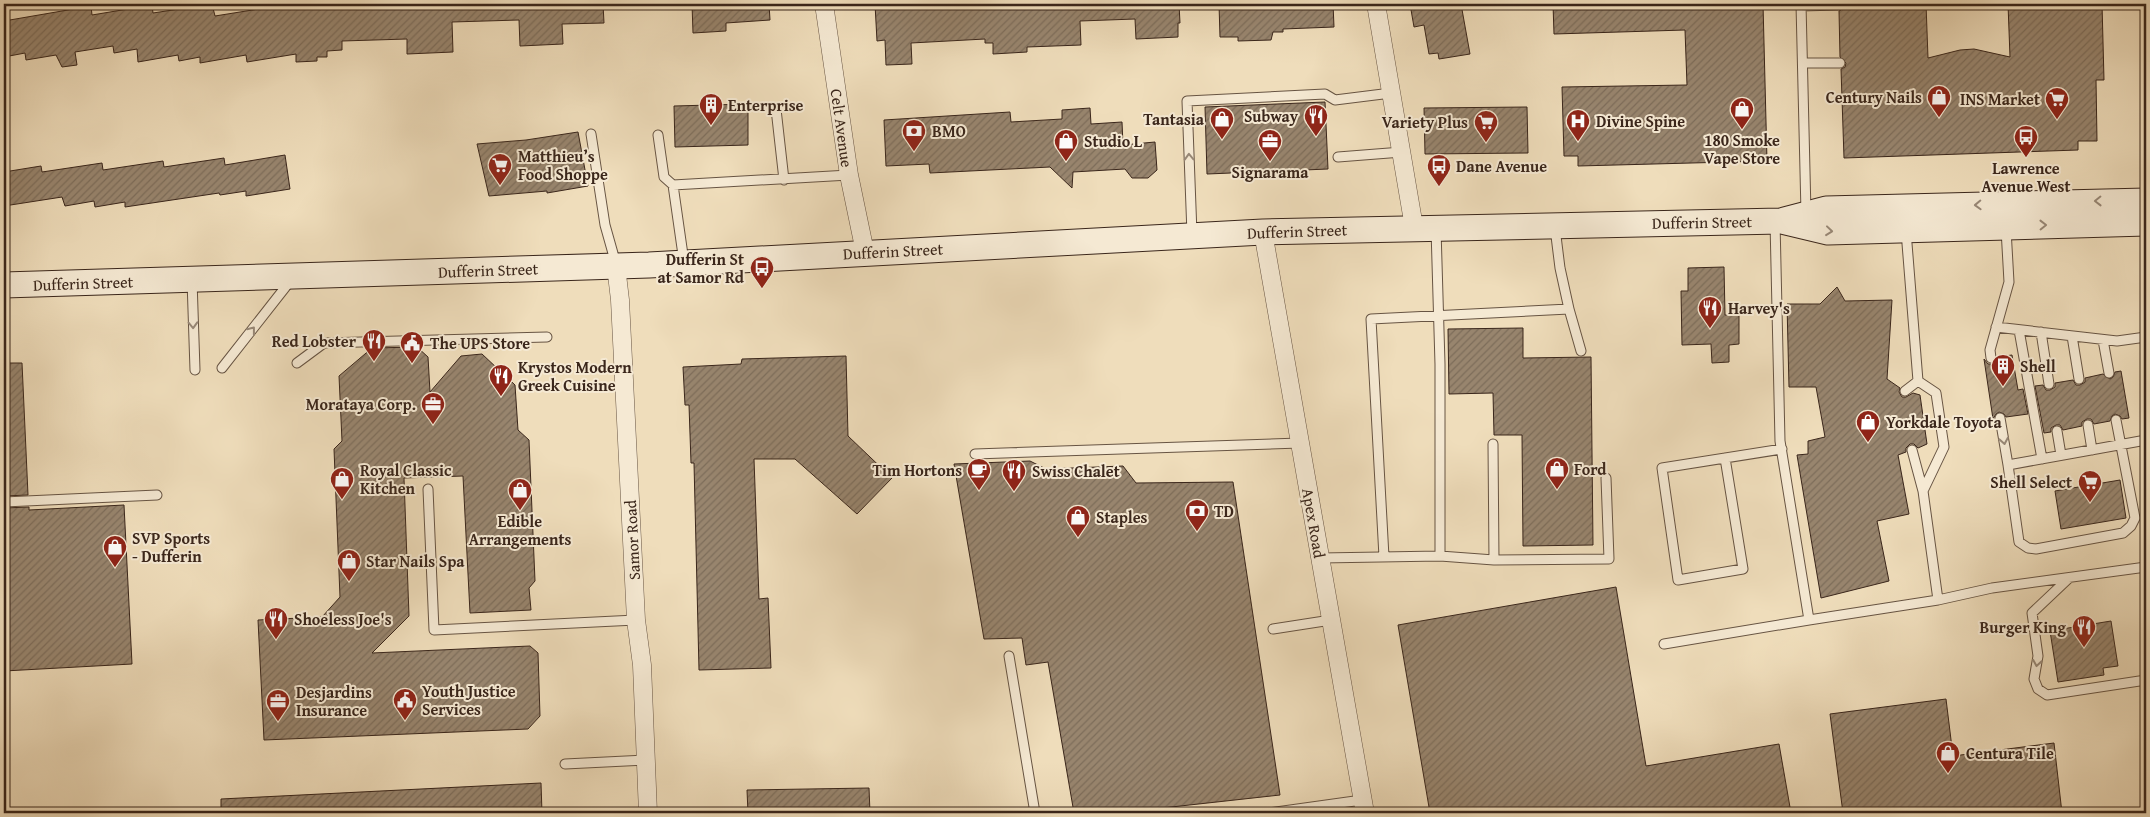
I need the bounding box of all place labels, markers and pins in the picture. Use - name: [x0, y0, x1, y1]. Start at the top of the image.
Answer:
- shop icon: Century Nails: [1926, 84, 1952, 118]
- place label: Century Nails: [1826, 85, 1922, 109]
- supermarket icon: INS Market: [2044, 86, 2070, 120]
- place label: INS Market: [1960, 87, 2040, 111]
- building icon: Enterprise: [698, 92, 724, 126]
- place label: Enterprise: [728, 93, 804, 117]
- shop icon: 180 Smoke Vape Store: [1729, 96, 1755, 130]
- restaurant icon: Subway: [1303, 103, 1329, 137]
- place label: Subway: [1244, 104, 1299, 128]
- shop icon: Tantasia: [1209, 106, 1235, 140]
- place label: Tantasia: [1143, 107, 1205, 131]
- hospital icon: Divine Spine: [1565, 108, 1591, 142]
- supermarket icon: Variety Plus: [1473, 109, 1499, 143]
- place label: Divine Spine: [1596, 109, 1685, 133]
- place label: Variety Plus: [1382, 110, 1468, 134]
- bank icon: BMO: [901, 118, 927, 152]
- place label: BMO: [932, 119, 966, 143]
- bus stop icon: Lawrence Avenue West: [2013, 124, 2039, 158]
- shop icon: Studio L: [1053, 128, 1079, 162]
- office icon: Signarama: [1257, 128, 1283, 162]
- place label: 180 Smoke Vape Store: [1704, 128, 1780, 170]
- place label: Studio L: [1084, 129, 1143, 153]
- place label: Matthieu’s Food Shoppe: [518, 144, 608, 186]
- supermarket icon: Matthieu’s Food Shoppe: [487, 152, 513, 186]
- bus stop icon: Dane Avenue: [1426, 153, 1452, 187]
- place label: Dane Avenue: [1456, 154, 1547, 178]
- place label: Lawrence Avenue West: [1982, 156, 2070, 198]
- place label: Signarama: [1232, 160, 1309, 184]
- place label: Dufferin St at Samor Rd: [657, 247, 745, 289]
- bus stop icon: Dufferin St at Samor Rd: [749, 255, 775, 289]
- restaurant icon: Harvey's: [1697, 295, 1723, 329]
- place label: Harvey's: [1728, 296, 1790, 320]
- restaurant icon: Red Lobster: [361, 328, 387, 362]
- place label: Red Lobster: [272, 329, 357, 353]
- public building icon: The UPS Store: [399, 330, 425, 364]
- place label: The UPS Store: [430, 331, 530, 355]
- building icon: Shell: [1990, 353, 2016, 387]
- place label: Shell: [2020, 354, 2056, 378]
- place label: Krystos Modern Greek Cuisine: [518, 355, 632, 397]
- restaurant icon: Krystos Modern Greek Cuisine: [488, 363, 514, 397]
- office icon: Morataya Corp.: [420, 391, 446, 425]
- place label: Morataya Corp.: [306, 392, 416, 416]
- shop icon: Yorkdale Toyota: [1855, 409, 1881, 443]
- place label: Yorkdale Toyota: [1886, 410, 2002, 434]
- shop icon: Ford: [1544, 456, 1570, 490]
- cafe icon: Tim Hortons: [966, 457, 992, 491]
- place label: Ford: [1574, 457, 1607, 481]
- place label: Royal Classic Kitchen: [360, 458, 452, 500]
- place label: Tim Hortons: [873, 458, 962, 482]
- restaurant icon: Swiss Chalet: [1001, 458, 1027, 492]
- place label: Swiss Chalet: [1032, 459, 1120, 483]
- shop icon: Royal Classic Kitchen: [329, 466, 355, 500]
- supermarket icon: Shell Select: [2077, 469, 2103, 503]
- place label: Shell Select: [1990, 470, 2072, 494]
- shop icon: Edible Arrangements: [507, 477, 533, 511]
- bank icon: TD: [1184, 498, 1210, 532]
- place label: TD: [1214, 499, 1234, 523]
- shop icon: Staples: [1065, 504, 1091, 538]
- place label: Staples: [1096, 505, 1148, 529]
- place label: Edible Arrangements: [469, 509, 571, 551]
- place label: SVP Sports - Dufferin: [132, 526, 210, 568]
- shop icon: SVP Sports - Dufferin: [102, 534, 128, 568]
- shop icon: Star Nails Spa: [336, 548, 362, 582]
- place label: Star Nails Spa: [366, 549, 465, 573]
- restaurant icon: Shoeless Joe's: [263, 606, 289, 640]
- place label: Shoeless Joe's: [294, 607, 392, 631]
- restaurant icon: Burger King: [2071, 614, 2097, 648]
- place label: Burger King: [1979, 615, 2067, 639]
- place label: Youth Justice Services: [422, 679, 516, 721]
- place label: Desjardins Insurance: [296, 680, 372, 722]
- public building icon: Youth Justice Services: [392, 687, 418, 721]
- office icon: Desjardins Insurance: [265, 688, 291, 722]
- shop icon: Centura Tile: [1935, 740, 1961, 774]
- place label: Centura Tile: [1966, 741, 2054, 765]

